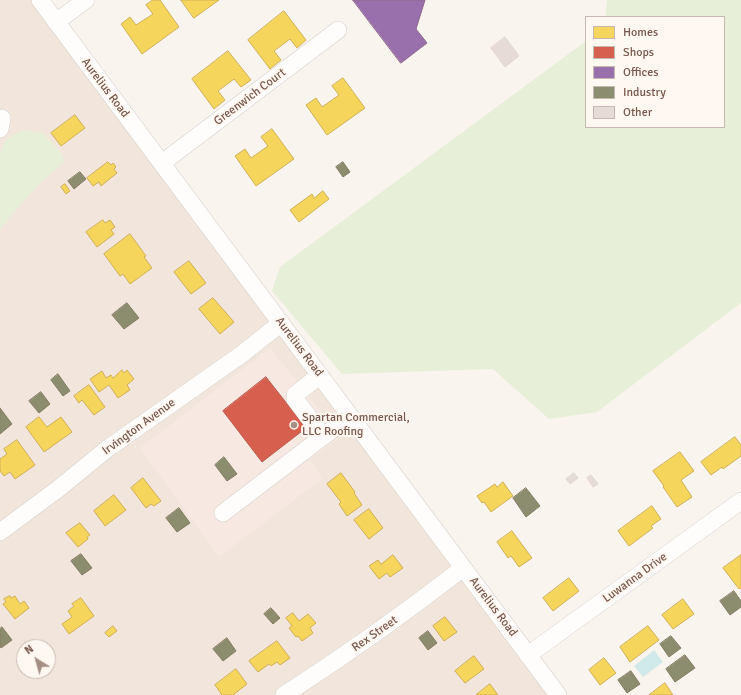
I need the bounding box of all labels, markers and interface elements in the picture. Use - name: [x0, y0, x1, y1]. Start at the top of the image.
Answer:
- legend: [585, 16, 725, 128]
- text: Homes: [623, 25, 658, 40]
- text: Shops: [623, 45, 654, 60]
- street label: Aurelius Road: [78, 55, 132, 121]
- street label: Greenwich Court: [211, 65, 289, 129]
- text: Offices: [623, 65, 658, 80]
- text: Industry: [623, 85, 666, 100]
- text: Other: [623, 105, 652, 120]
- street label: Aurelius Road: [272, 314, 326, 380]
- street label: Irvington Avenue: [100, 396, 178, 458]
- place label: Spartan Commercial, LLC Roofing: [302, 411, 410, 439]
- marker: Spartan Commercial, LLC Roofing: [289, 420, 299, 430]
- street label: Luwanna Drive: [600, 550, 670, 606]
- street label: Aurelius Road: [466, 574, 520, 640]
- street label: Rex Street: [349, 613, 401, 655]
- north arrow: [16, 639, 56, 679]
- text: N: [22, 642, 36, 657]

